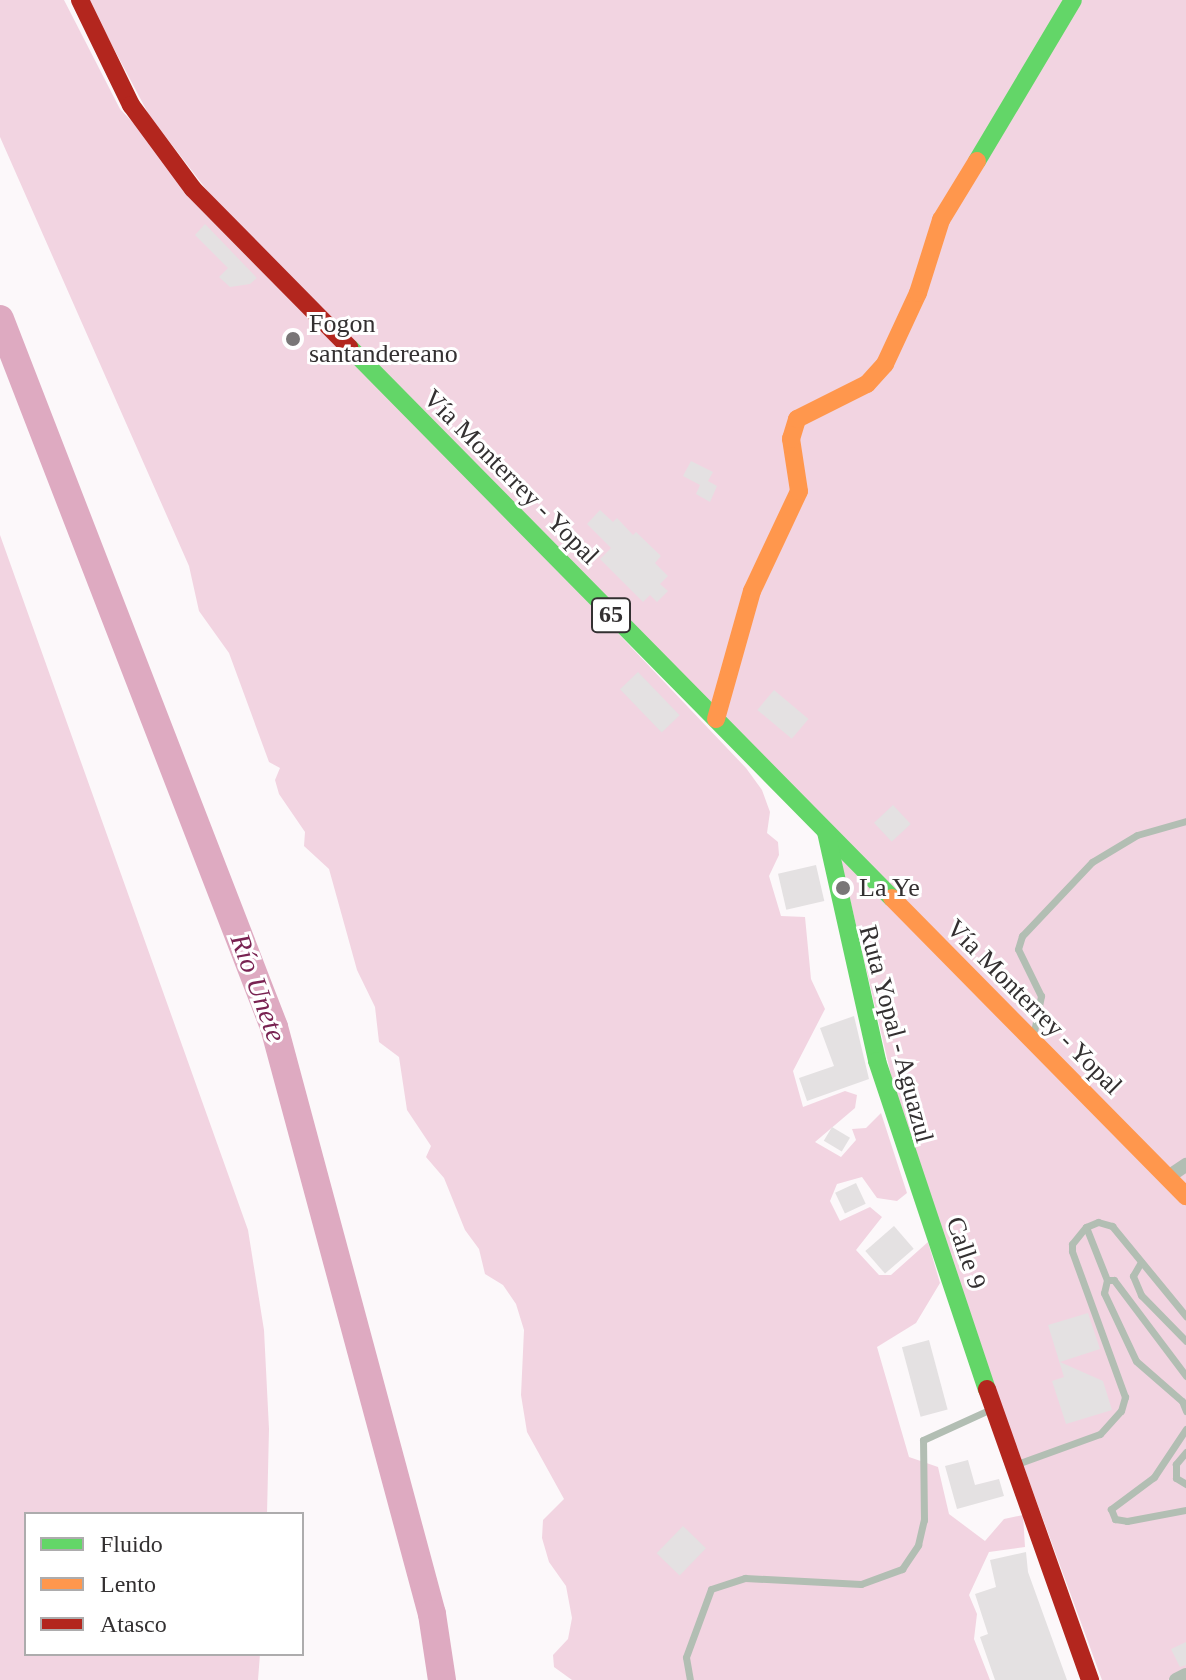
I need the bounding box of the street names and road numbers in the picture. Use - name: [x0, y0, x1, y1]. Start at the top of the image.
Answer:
- street label: Vía Monterrey - Yopal: [416, 382, 606, 572]
- road number: 65: [591, 595, 631, 635]
- street label: Vía Monterrey - Yopal: [939, 912, 1129, 1102]
- street label: Ruta Yopal - Aguazul: [852, 921, 940, 1147]
- street label: Calle 9: [939, 1213, 993, 1293]

